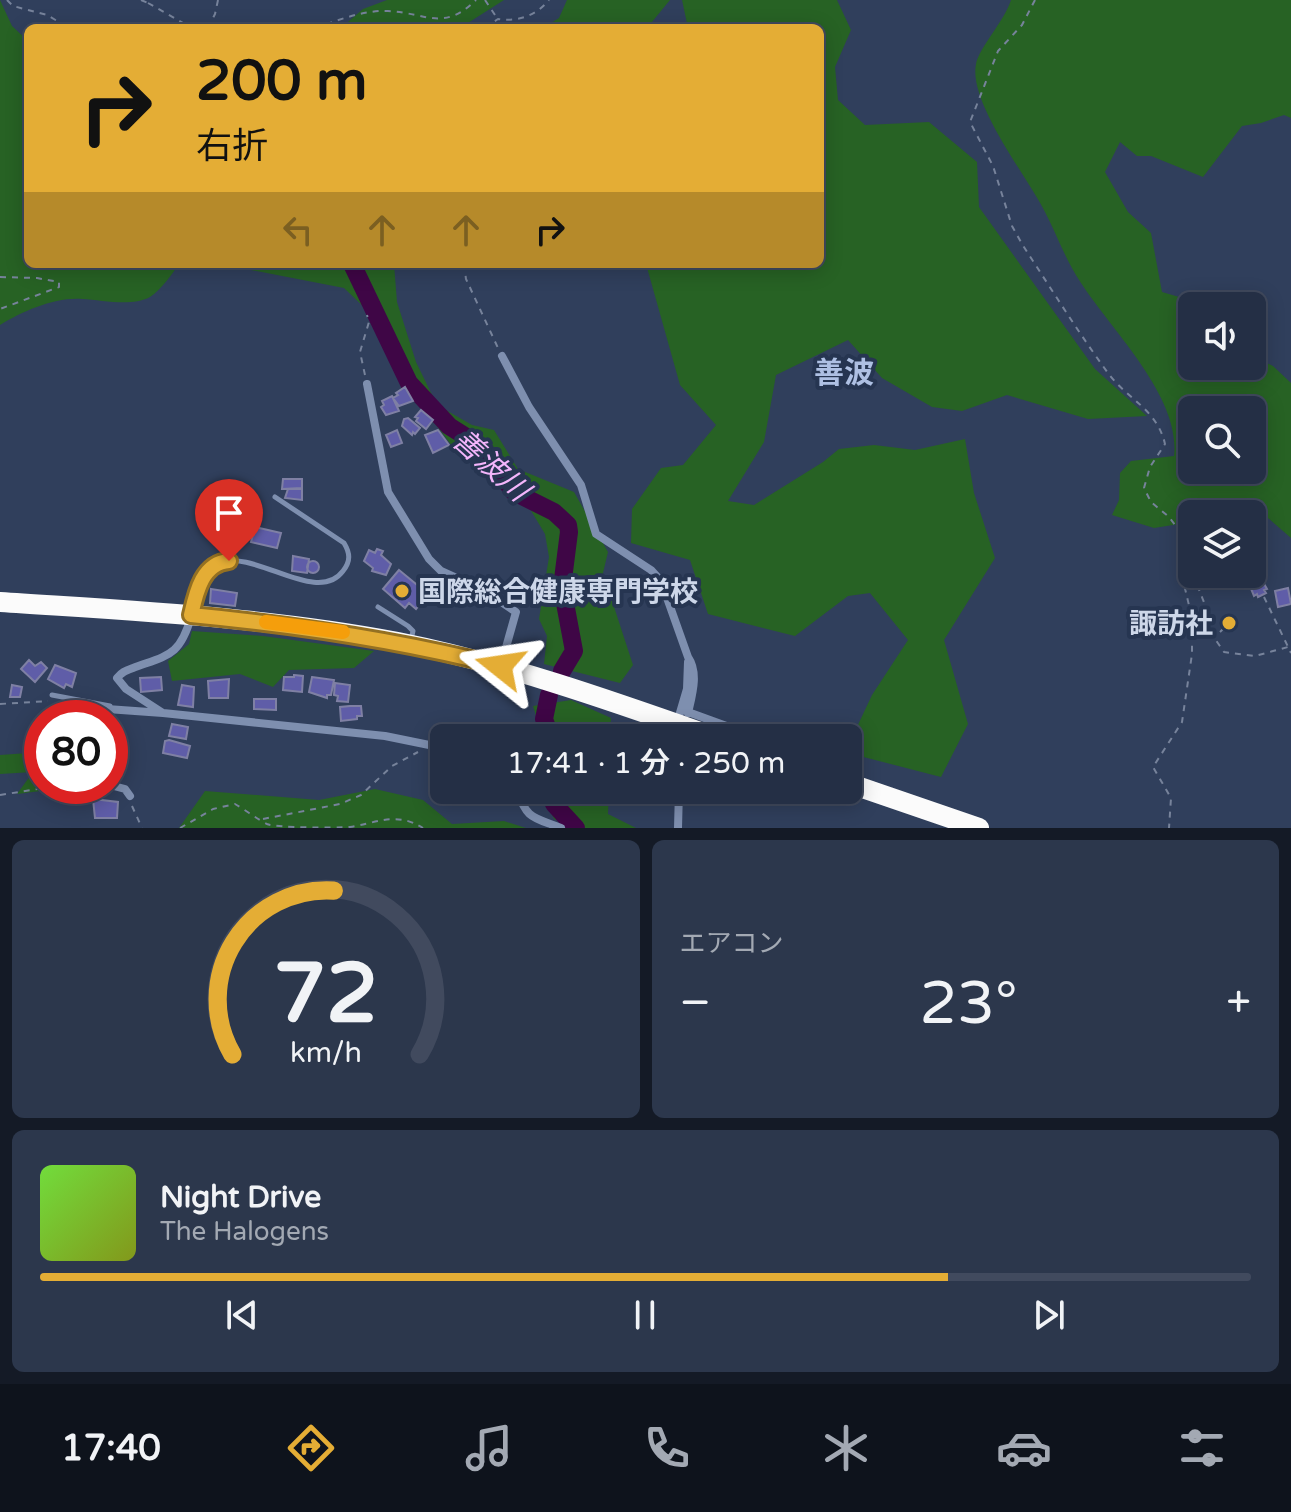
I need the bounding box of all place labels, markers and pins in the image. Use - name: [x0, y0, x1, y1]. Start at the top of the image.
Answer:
- pin: [195, 479, 263, 561]
- place label: 国際総合健康専門学校: [418, 575, 698, 609]
- marker: 国際総合健康専門学校: [393, 582, 411, 600]
- place label: 諏訪社: [1129, 607, 1213, 641]
- marker: 諏訪社: [1220, 614, 1238, 632]

